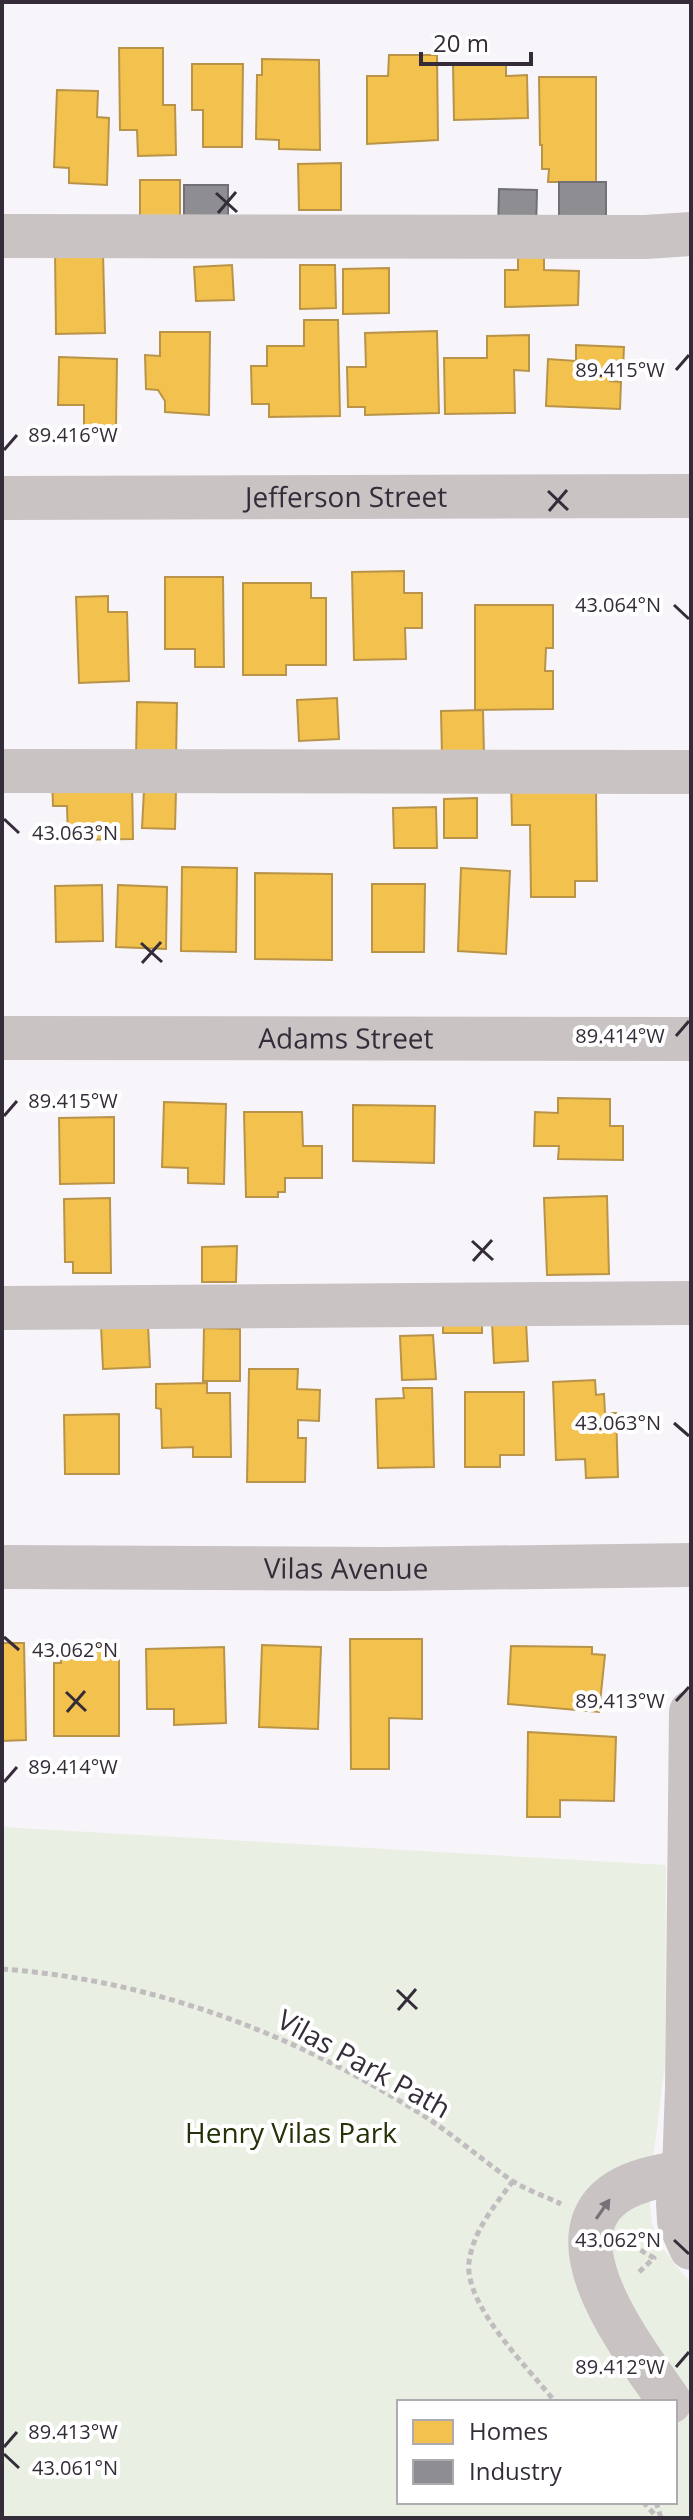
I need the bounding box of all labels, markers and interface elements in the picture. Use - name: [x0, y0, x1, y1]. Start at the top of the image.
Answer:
- scale bar: [421, 16, 531, 66]
- text: 20 m: [433, 26, 489, 59]
- text: 89.415°W: [575, 356, 665, 383]
- text: 89.416°W: [28, 421, 118, 448]
- street label: Jefferson Street: [242, 477, 447, 515]
- text: 43.064°N: [575, 591, 661, 618]
- text: 43.063°N: [32, 819, 118, 846]
- street label: Adams Street: [258, 1018, 434, 1057]
- text: 89.414°W: [575, 1022, 665, 1049]
- text: 89.415°W: [28, 1087, 118, 1114]
- text: 43.063°N: [575, 1409, 661, 1436]
- street label: Vilas Avenue: [264, 1548, 429, 1587]
- text: 43.062°N: [32, 1636, 118, 1663]
- text: 89.413°W: [575, 1687, 665, 1714]
- text: 89.414°W: [28, 1753, 118, 1780]
- street label: Vilas Park Path: [271, 2000, 458, 2126]
- park label: Henry Vilas Park: [185, 2113, 397, 2151]
- one-way arrow: [595, 2198, 610, 2219]
- text: 43.062°N: [575, 2226, 661, 2253]
- text: 89.412°W: [575, 2353, 665, 2380]
- legend: [397, 2400, 677, 2504]
- text: Homes: [469, 2414, 548, 2447]
- text: 89.413°W: [28, 2418, 118, 2445]
- text: 43.061°N: [32, 2454, 118, 2481]
- text: Industry: [469, 2454, 563, 2487]

